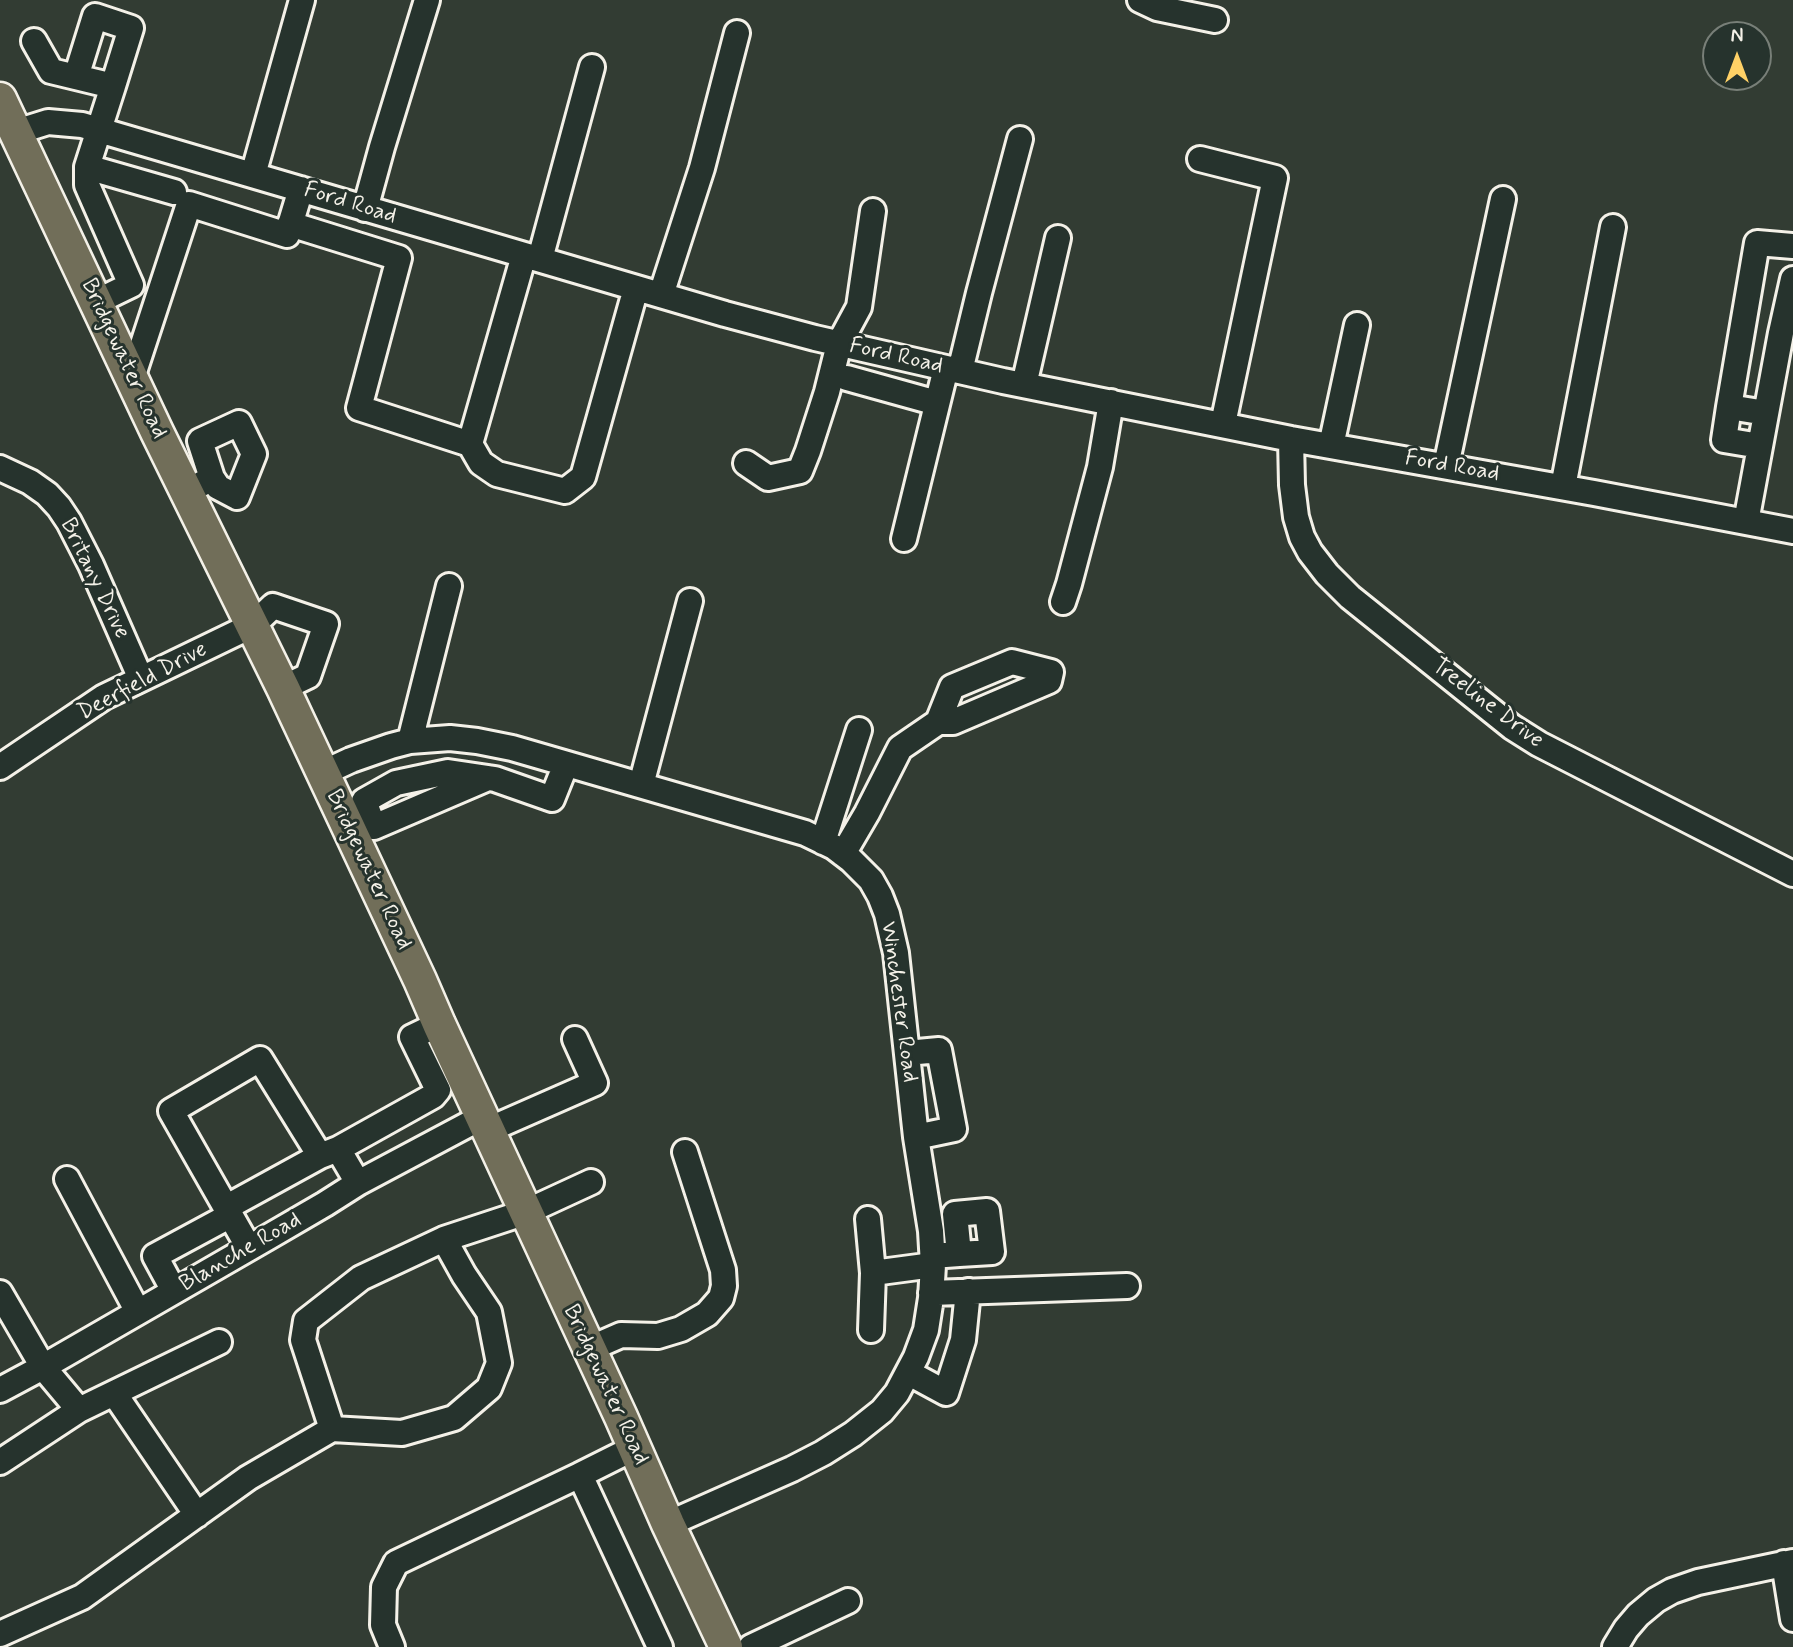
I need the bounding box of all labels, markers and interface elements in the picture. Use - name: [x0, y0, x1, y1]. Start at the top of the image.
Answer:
- north arrow: [1702, 21, 1772, 91]
- text: N: [1731, 24, 1743, 49]
- street label: Ford Road: [300, 177, 400, 231]
- street label: Bridgewater Road: [74, 275, 172, 443]
- street label: Ford Road: [846, 333, 946, 381]
- street label: Ford Road: [1403, 445, 1501, 489]
- street label: Britany Drive: [53, 514, 135, 644]
- street label: Deerfield Drive: [74, 636, 212, 728]
- street label: Treeline Drive: [1426, 653, 1548, 755]
- street label: Bridgewater Road: [319, 786, 417, 954]
- street label: Winchester Road: [873, 920, 923, 1084]
- street label: Blanche Road: [175, 1207, 307, 1299]
- street label: Bridgewater Road: [556, 1301, 654, 1469]

